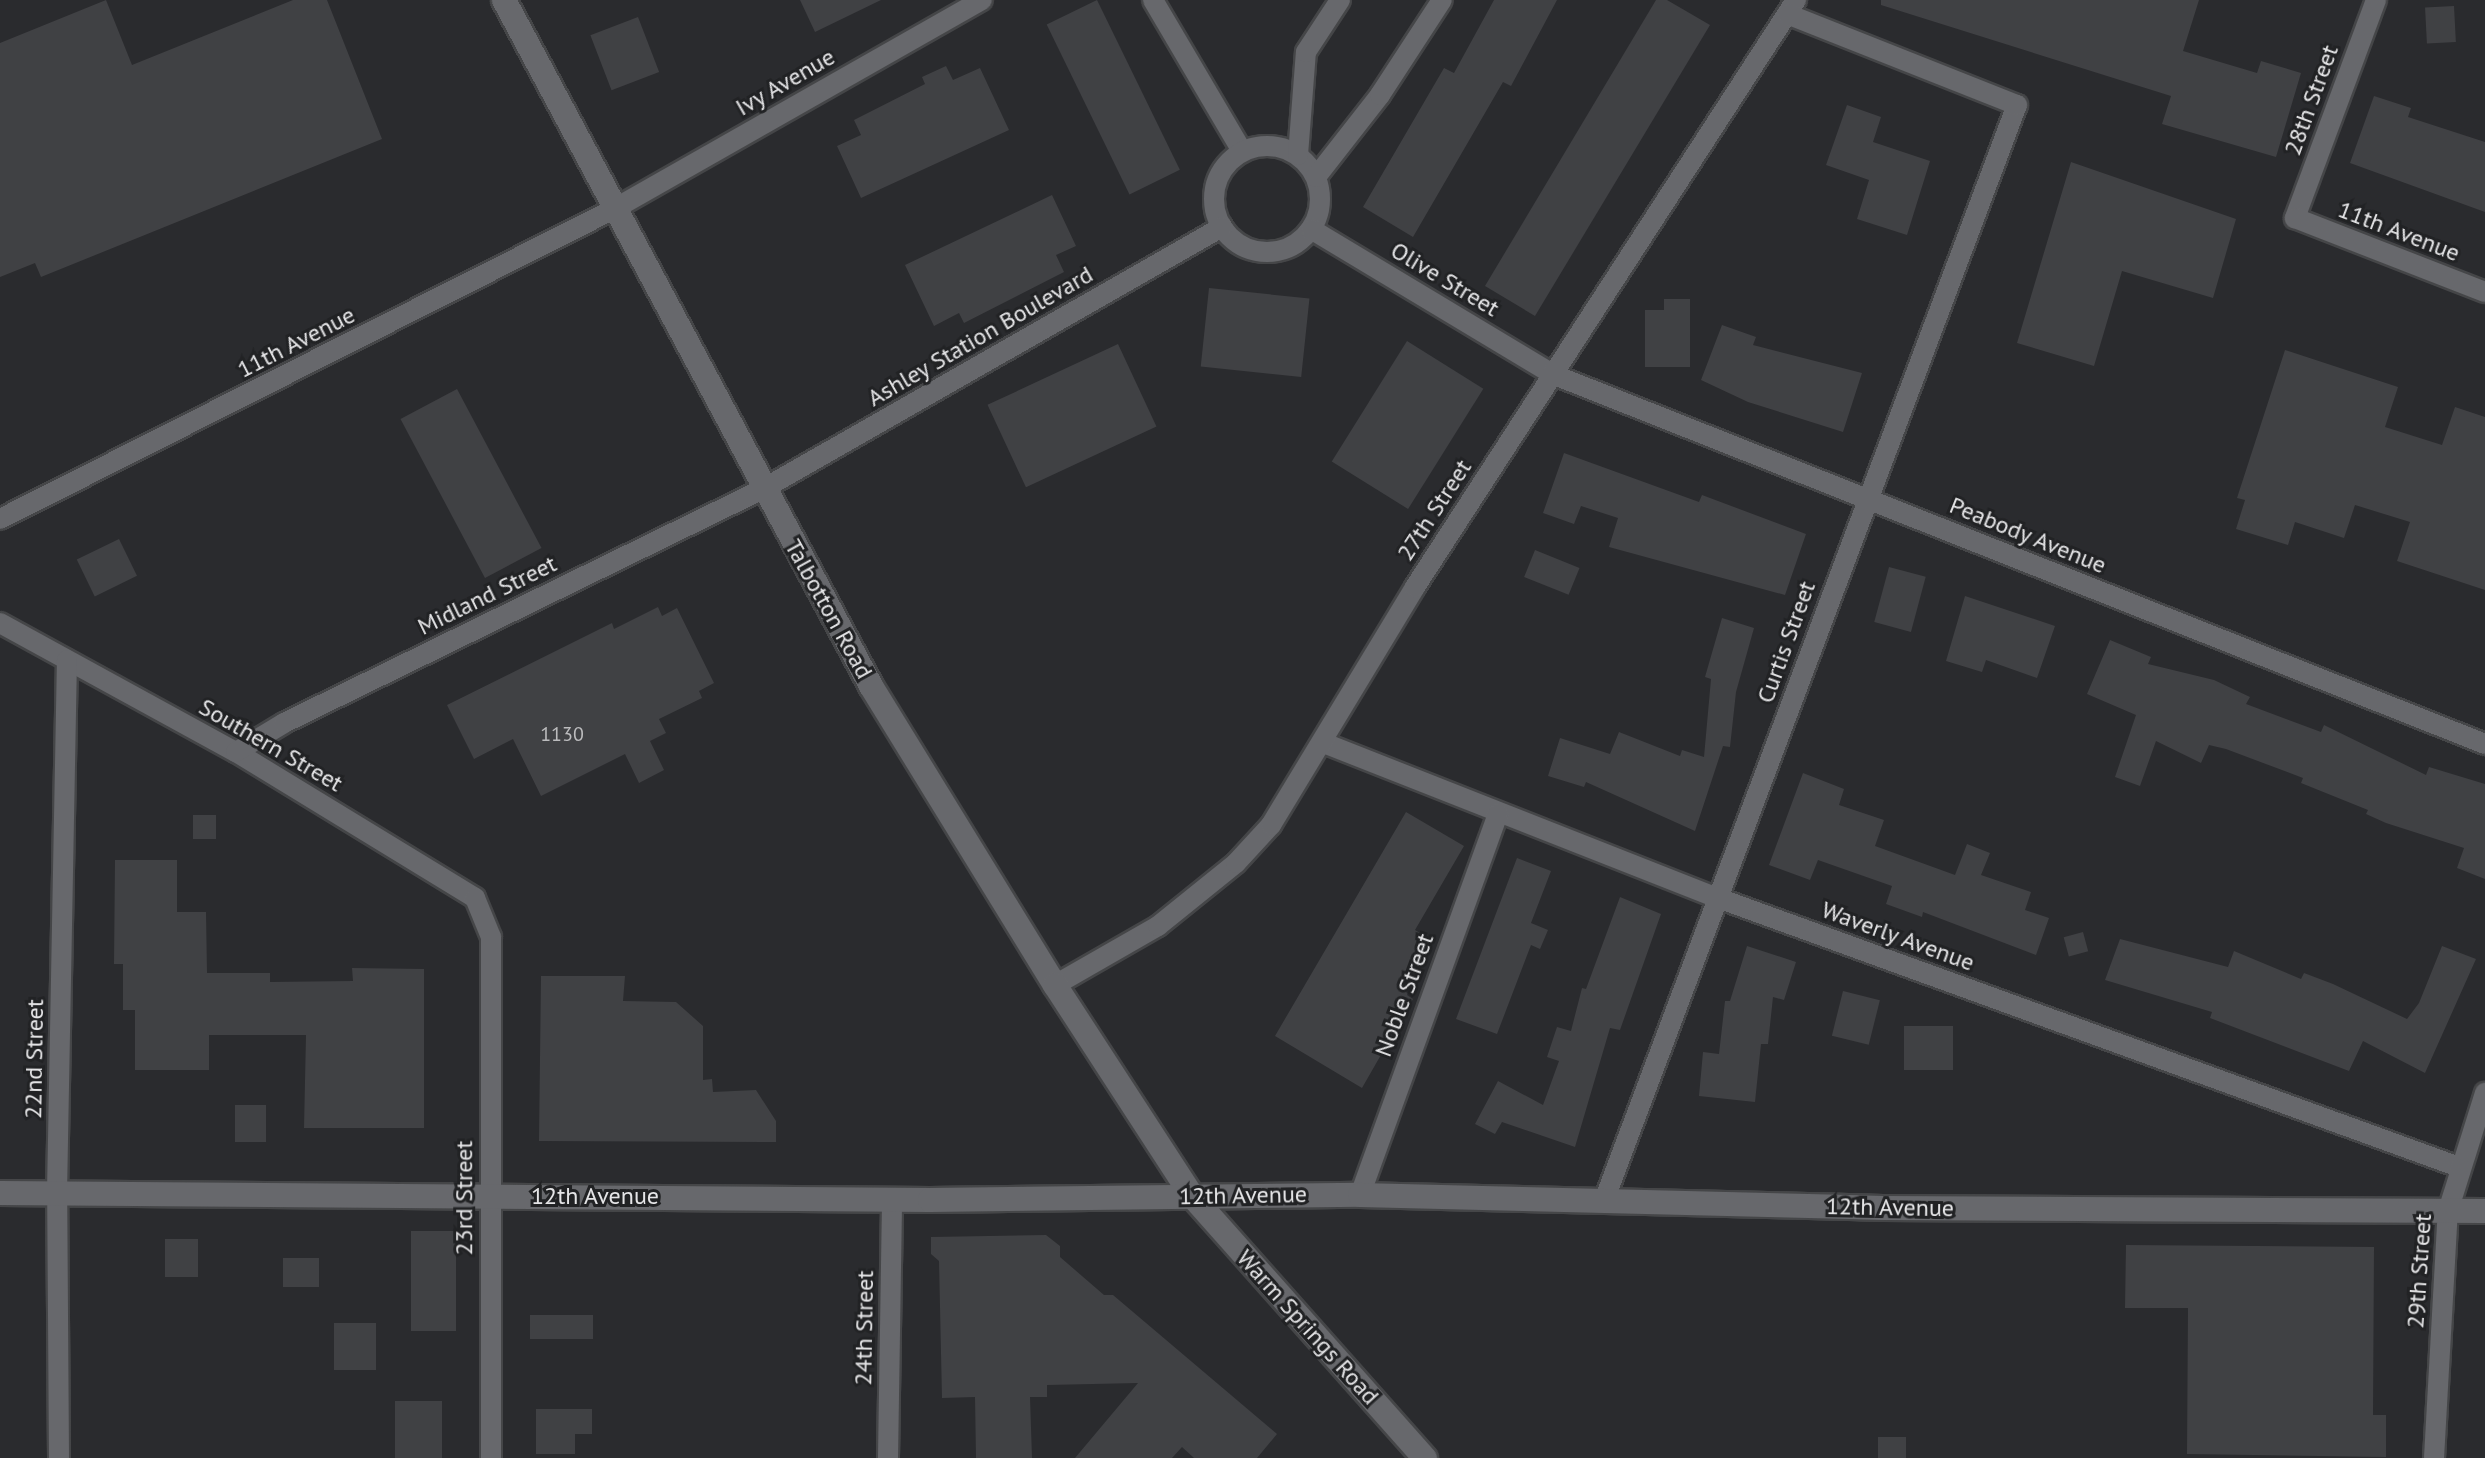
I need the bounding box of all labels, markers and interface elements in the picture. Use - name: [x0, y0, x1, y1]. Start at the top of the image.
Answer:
- street label: 28th Street: [2278, 41, 2344, 159]
- street label: Ivy Avenue: [730, 42, 840, 122]
- street label: 11th Avenue: [2334, 194, 2464, 268]
- street label: Olive Street: [1386, 235, 1504, 323]
- street label: Ashley Station Boulevard: [862, 259, 1098, 413]
- street label: 11th Avenue: [232, 300, 360, 384]
- street label: 27th Street: [1391, 454, 1477, 566]
- street label: Peabody Avenue: [1945, 490, 2111, 580]
- street label: Talbotton Road: [779, 534, 879, 684]
- street label: Midland Street: [413, 549, 561, 641]
- street label: Curtis Street: [1751, 577, 1821, 707]
- street label: Southern Street: [194, 692, 348, 798]
- house number: 1130: [540, 722, 584, 746]
- street label: Waverly Avenue: [1817, 895, 1979, 977]
- street label: Noble Street: [1368, 930, 1440, 1060]
- street label: 22nd Street: [19, 999, 49, 1119]
- street label: 23rd Street: [450, 1141, 478, 1255]
- street label: 12th Avenue: [1178, 1179, 1308, 1211]
- street label: 12th Avenue: [531, 1182, 659, 1210]
- street label: 12th Avenue: [1825, 1191, 1955, 1223]
- street label: 29th Street: [2401, 1213, 2437, 1329]
- street label: Warm Springs Road: [1231, 1244, 1385, 1410]
- street label: 24th Street: [849, 1270, 879, 1386]

